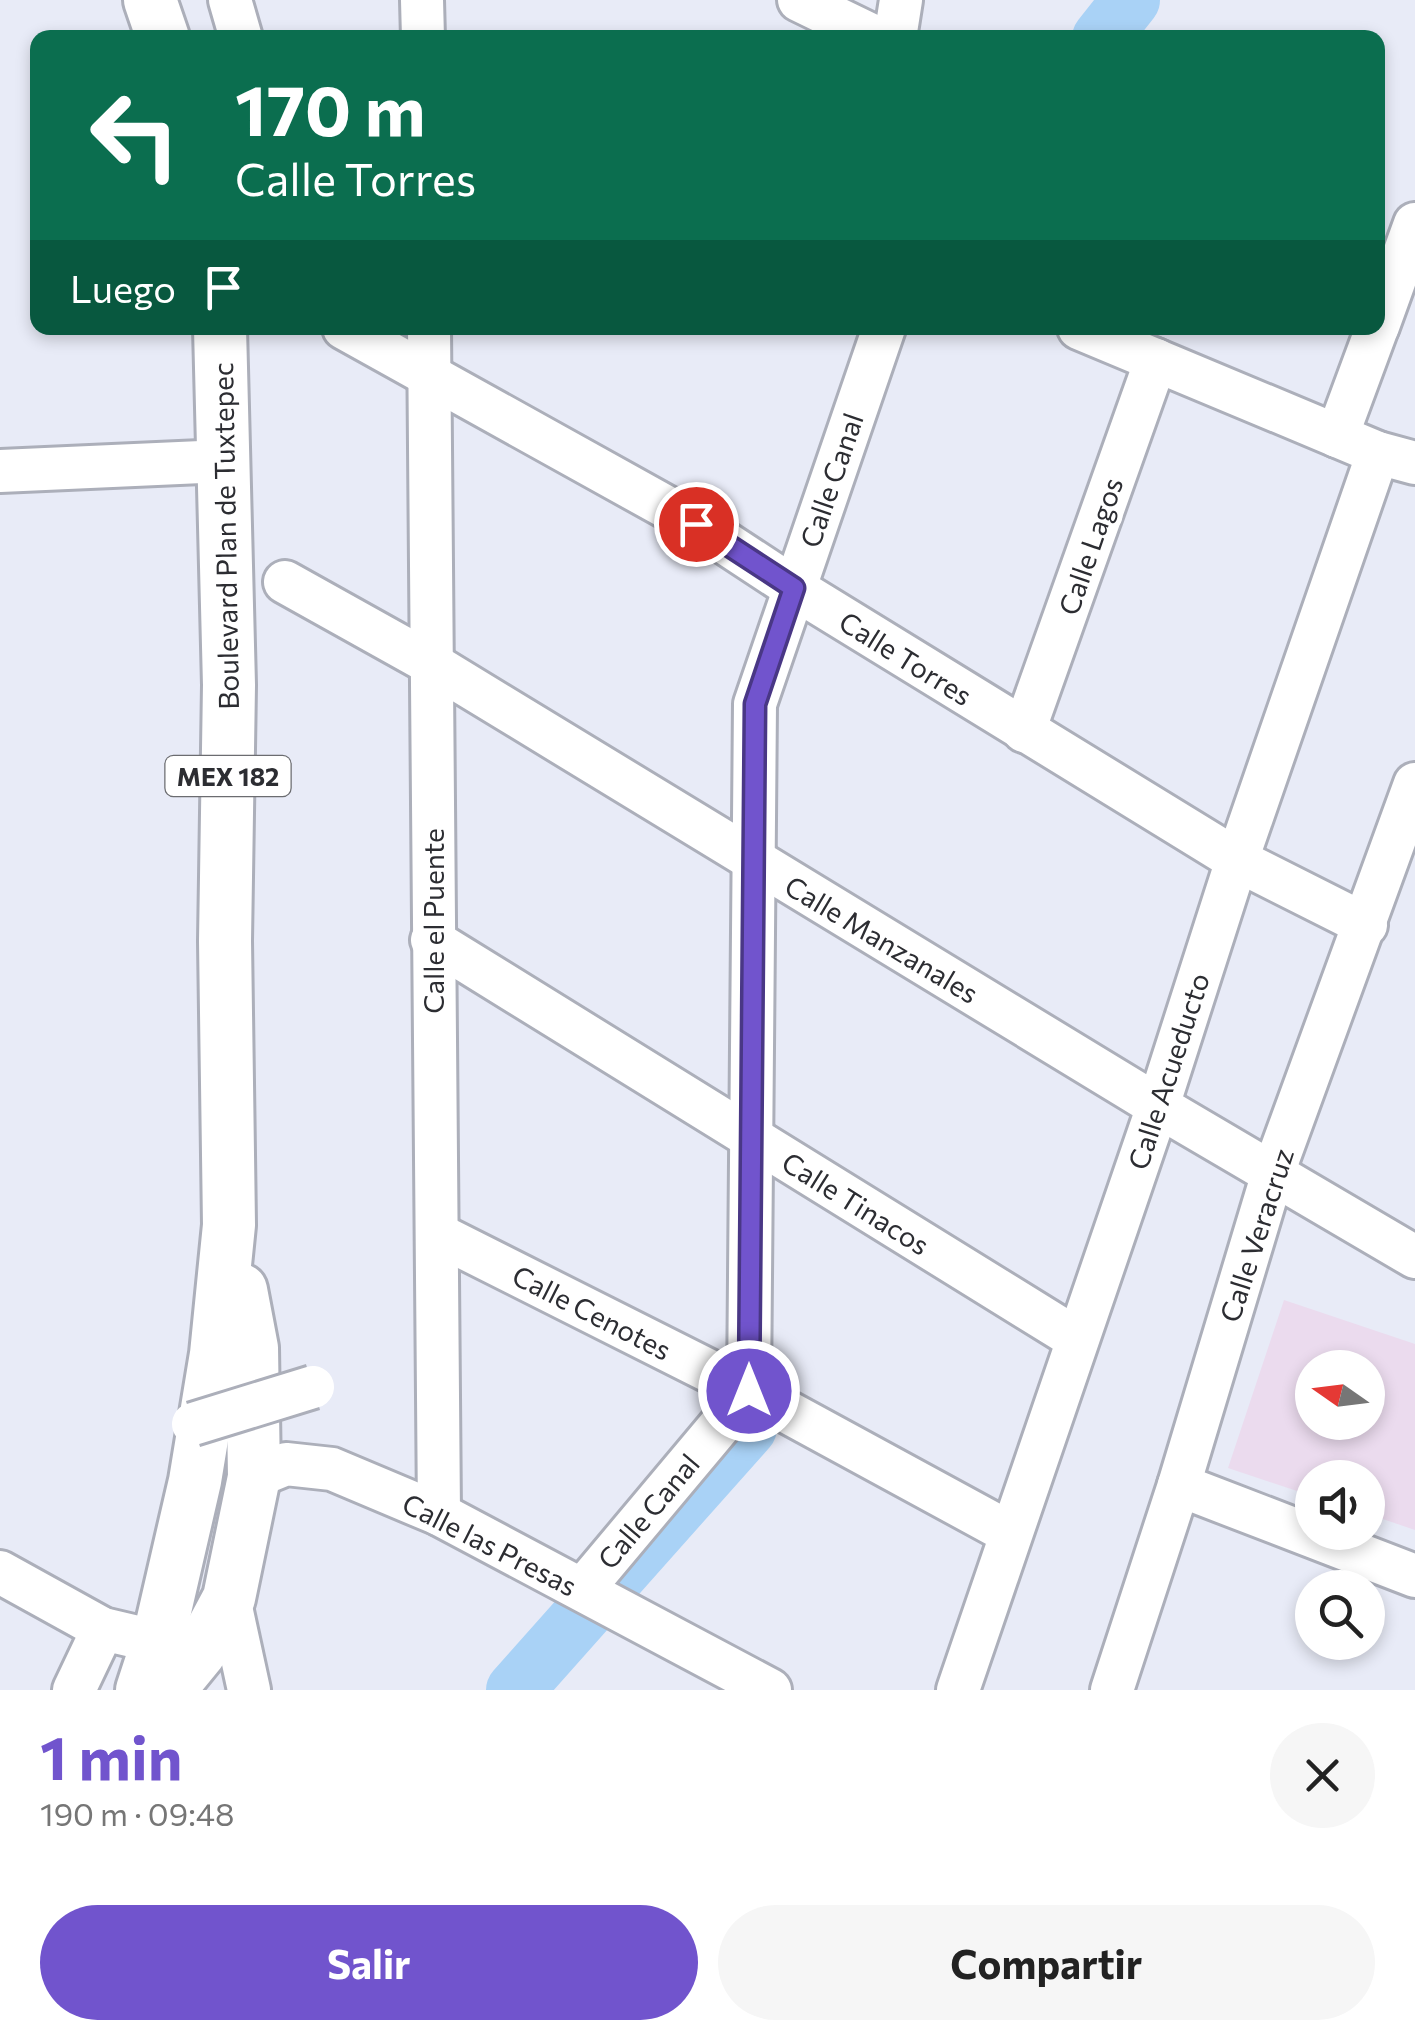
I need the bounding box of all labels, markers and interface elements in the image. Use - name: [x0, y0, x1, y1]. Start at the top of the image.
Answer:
- text: 170 m: [235, 65, 426, 150]
- icon: left: [70, 70, 200, 200]
- text: Calle Torres: [235, 150, 476, 205]
- icon: arrive: [196, 260, 251, 315]
- text: Luego: [70, 264, 176, 311]
- street label: Boulevard Plan de Tuxtepec: [205, 362, 245, 710]
- street label: Calle Canal: [792, 408, 870, 552]
- street label: Calle Lagos: [1051, 473, 1129, 619]
- pin: [654, 482, 739, 567]
- icon: arrive: [669, 497, 724, 552]
- street label: Calle Torres: [833, 604, 979, 712]
- road number: MEX 182: [166, 756, 290, 796]
- street label: Calle el Puente: [416, 828, 450, 1014]
- street label: Calle Manzanales: [779, 868, 985, 1010]
- street label: Calle Acueducto: [1120, 968, 1216, 1174]
- street label: Calle Tinacos: [776, 1144, 936, 1262]
- street label: Calle Veracruz: [1212, 1144, 1300, 1326]
- street label: Calle Cenotes: [507, 1257, 677, 1367]
- position arrow: [697, 1339, 801, 1443]
- north arrow: [1295, 1350, 1385, 1440]
- map controls: [1295, 1350, 1385, 1660]
- street label: Calle Canal: [590, 1447, 706, 1575]
- button: sound: [1295, 1460, 1385, 1550]
- street label: Calle las Presas: [397, 1485, 583, 1603]
- button: search: [1295, 1570, 1385, 1660]
- text: 1 min: [40, 1719, 182, 1792]
- button: close: [1270, 1723, 1375, 1828]
- text: 190 m · 09:48: [40, 1793, 234, 1833]
- button: Salir: [40, 1905, 698, 2020]
- button: Compartir: [718, 1905, 1375, 2020]

